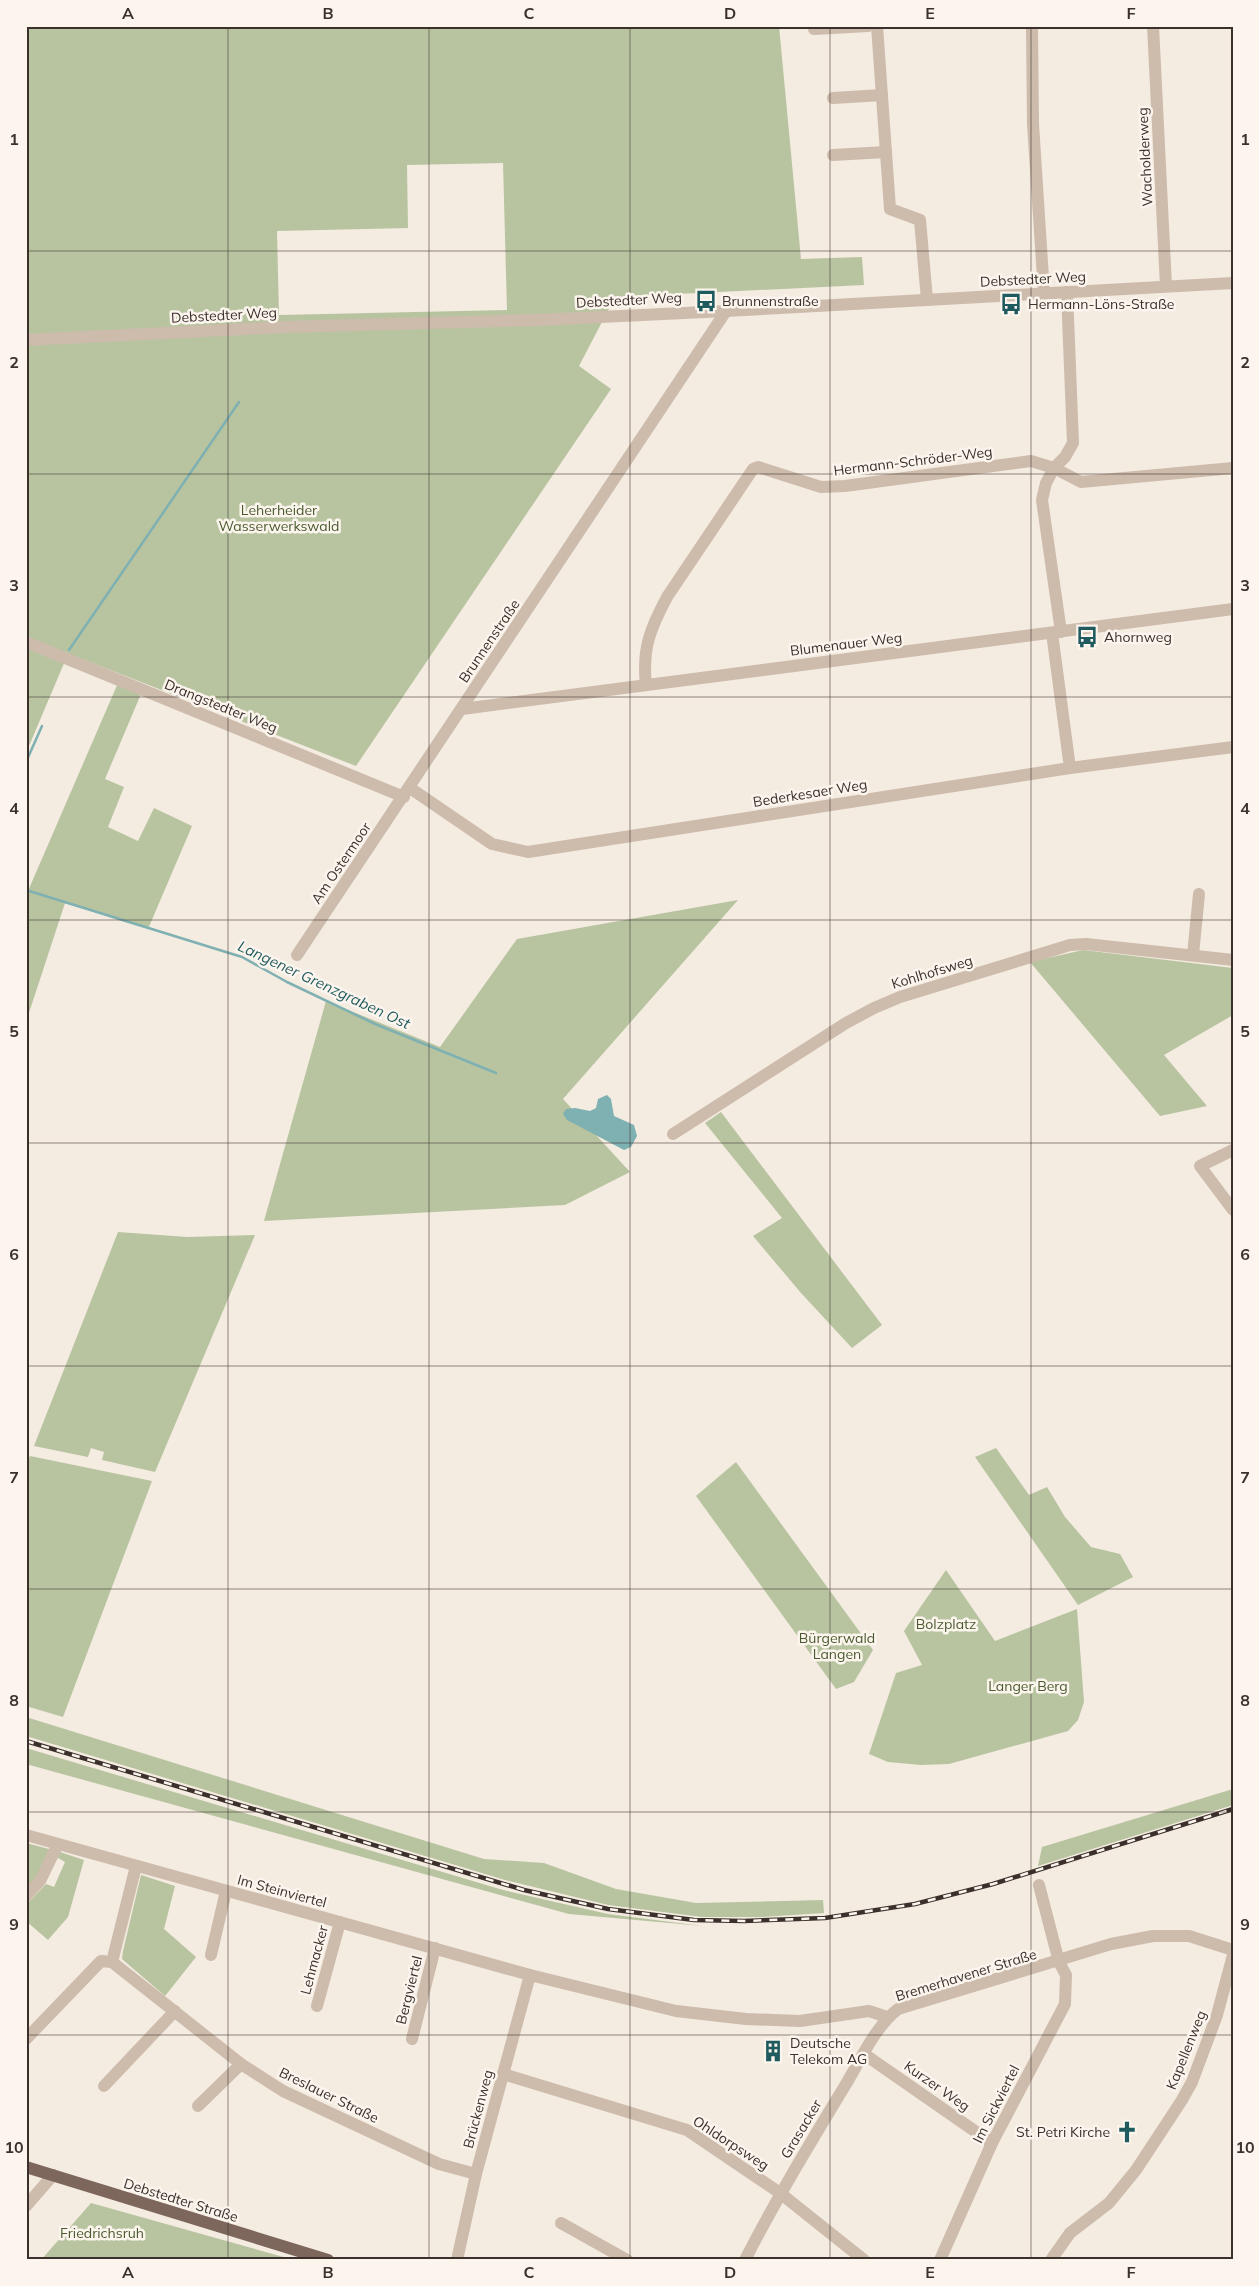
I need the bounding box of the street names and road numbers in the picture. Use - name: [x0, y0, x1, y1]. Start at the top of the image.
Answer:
- street label: Wacholderweg: [1133, 107, 1157, 207]
- street label: Debstedter Weg: [980, 267, 1086, 291]
- street label: Debstedter Weg: [576, 288, 682, 312]
- street label: Debstedter Weg: [171, 303, 277, 327]
- street label: Hermann-Schröder-Weg: [832, 442, 994, 480]
- street label: Brunnenstraße: [455, 596, 523, 686]
- street label: Blumenauer Weg: [789, 628, 903, 660]
- street label: Drangstedter Weg: [162, 675, 280, 737]
- street label: Bederkesaer Weg: [752, 775, 868, 811]
- street label: Am Ostermoor: [307, 818, 375, 907]
- street label: Kohlhofsweg: [889, 951, 975, 993]
- street label: Im Steinviertel: [235, 1870, 329, 1912]
- street label: Lehmacker: [296, 1923, 332, 1996]
- street label: Bremerhavener Straße: [893, 1945, 1039, 2005]
- street label: Bergviertel: [392, 1954, 426, 2026]
- street label: Kapellenweg: [1162, 2008, 1210, 2092]
- street label: Kurzer Weg: [901, 2057, 973, 2115]
- street label: Im Sickviertel: [969, 2062, 1023, 2146]
- street label: Breslauer Straße: [276, 2063, 382, 2127]
- street label: Brückenweg: [459, 2068, 497, 2150]
- street label: Grasacker: [776, 2095, 826, 2162]
- street label: Ohldorpsweg: [690, 2112, 772, 2174]
- street label: Debstedter Straße: [122, 2174, 240, 2226]

